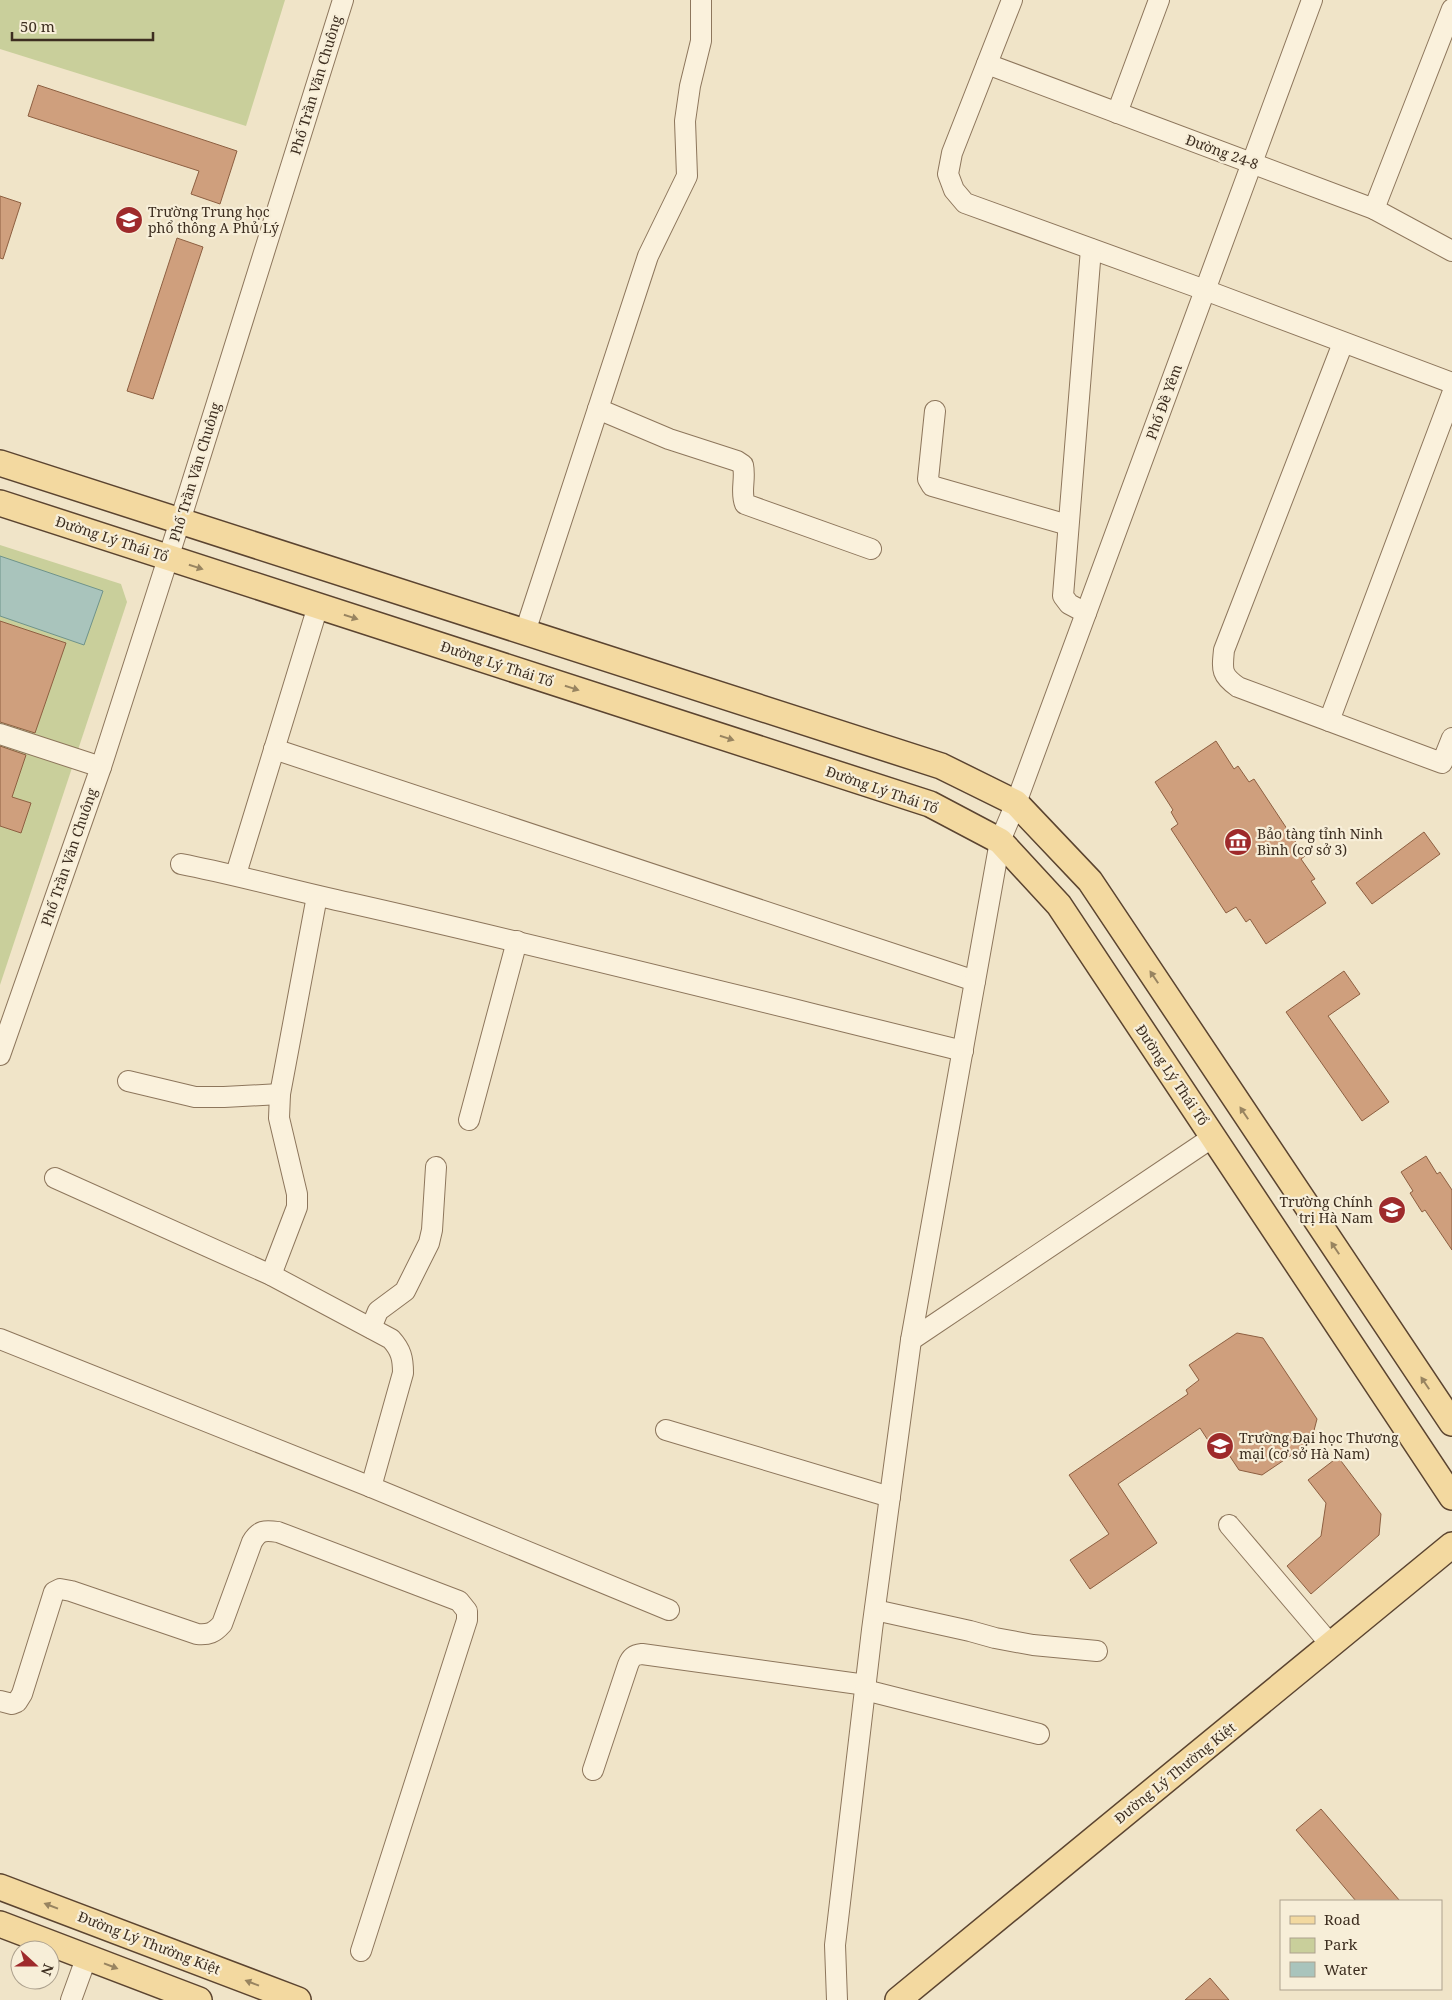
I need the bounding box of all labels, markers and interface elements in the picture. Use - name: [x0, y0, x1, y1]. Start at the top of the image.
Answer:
- scale bar: [12, 10, 154, 42]
- street label: Phố Trần Văn Chuông: [285, 12, 346, 157]
- text: 50 m: [20, 16, 55, 36]
- street label: Đường 24-8: [1183, 130, 1261, 174]
- place label: Trường Trung học phổ thông A Phủ Lý: [148, 202, 279, 237]
- school or university icon: Trường Trung học phổ thông A Phủ Lý: [114, 205, 144, 235]
- street label: Phố Đề Yêm: [1141, 362, 1186, 442]
- street label: Phố Trần Văn Chuông: [164, 399, 225, 544]
- street label: Đường Lý Thái Tổ: [53, 511, 171, 566]
- one-way arrow: [189, 563, 204, 571]
- one-way arrow: [344, 613, 359, 621]
- street label: Đường Lý Thái Tổ: [438, 636, 556, 691]
- one-way arrow: [565, 684, 580, 692]
- one-way arrow: [719, 735, 734, 743]
- street label: Đường Lý Thái Tổ: [823, 761, 941, 818]
- street label: Phố Trần Văn Chuông: [36, 785, 101, 928]
- place label: Bảo tàng tỉnh Ninh Bình (cơ sở 3): [1257, 824, 1383, 859]
- museum icon: Bảo tàng tỉnh Ninh Bình (cơ sở 3): [1223, 827, 1253, 857]
- one-way arrow: [1149, 971, 1159, 984]
- street label: Đường Lý Thái Tổ: [1132, 1021, 1213, 1129]
- one-way arrow: [1239, 1106, 1249, 1119]
- place label: Trường Chính trị Hà Nam: [1279, 1192, 1373, 1227]
- school or university icon: Trường Chính trị Hà Nam: [1377, 1195, 1407, 1225]
- one-way arrow: [1330, 1241, 1339, 1254]
- one-way arrow: [1420, 1376, 1430, 1390]
- place label: Trường Đại học Thương mại (cơ sở Hà Nam): [1239, 1428, 1399, 1463]
- school or university icon: Trường Đại học Thương mại (cơ sở Hà Nam): [1205, 1431, 1235, 1461]
- street label: Đường Lý Thường Kiệt: [1110, 1718, 1239, 1828]
- legend: [1280, 1900, 1442, 1990]
- one-way arrow: [43, 1902, 58, 1910]
- street label: Đường Lý Thường Kiệt: [75, 1907, 223, 1978]
- text: Road: [1324, 1909, 1360, 1929]
- text: Park: [1324, 1934, 1358, 1954]
- north arrow: [10, 1940, 60, 1990]
- text: Water: [1324, 1959, 1367, 1979]
- text: N: [37, 1961, 58, 1978]
- one-way arrow: [104, 1962, 119, 1970]
- one-way arrow: [244, 1979, 259, 1987]

